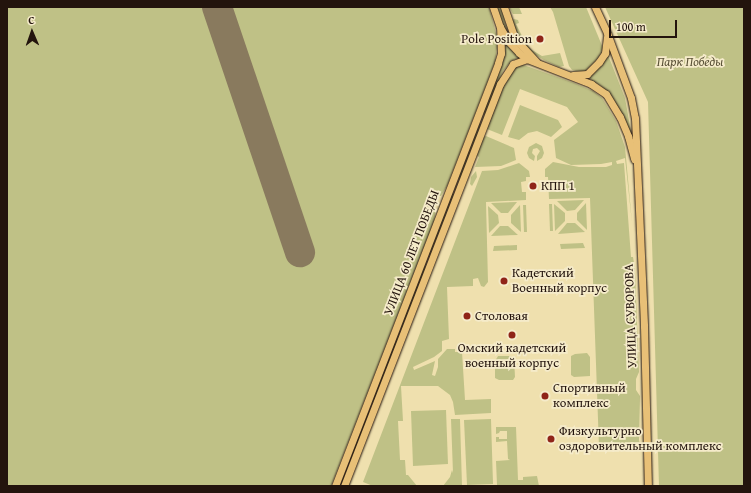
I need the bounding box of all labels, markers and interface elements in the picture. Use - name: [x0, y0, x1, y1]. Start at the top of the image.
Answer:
- north arrow: [12, 12, 52, 52]
- text: С: [28, 12, 35, 28]
- scale bar: [611, 12, 679, 38]
- text: 100 m: [616, 18, 646, 35]
- place label: Pole Position: [461, 31, 532, 47]
- marker: Pole Position: [535, 34, 545, 44]
- park label: Парк Победы: [657, 54, 723, 70]
- place label: КПП 1: [541, 178, 575, 194]
- marker: КПП 1: [528, 181, 538, 191]
- street label: УЛИЦА 60 ЛЕТ ПОБЕДЫ: [381, 188, 443, 318]
- street label: УЛИЦА СУВОРОВА: [621, 264, 641, 368]
- place label: Кадетский Военный корпус: [512, 266, 607, 297]
- marker: Кадетский Военный корпус: [499, 276, 509, 286]
- place label: Столовая: [475, 308, 528, 324]
- marker: Столовая: [462, 311, 472, 321]
- marker: Омский кадетский военный корпус: [507, 330, 517, 340]
- place label: Омский кадетский военный корпус: [458, 341, 566, 372]
- place label: Спортивный комплекс: [553, 381, 626, 412]
- marker: Спортивный комплекс: [540, 391, 550, 401]
- place label: Физкультурно оздоровительный комплекс: [559, 424, 721, 455]
- marker: Физкультурно оздоровительный комплекс: [546, 434, 556, 444]

